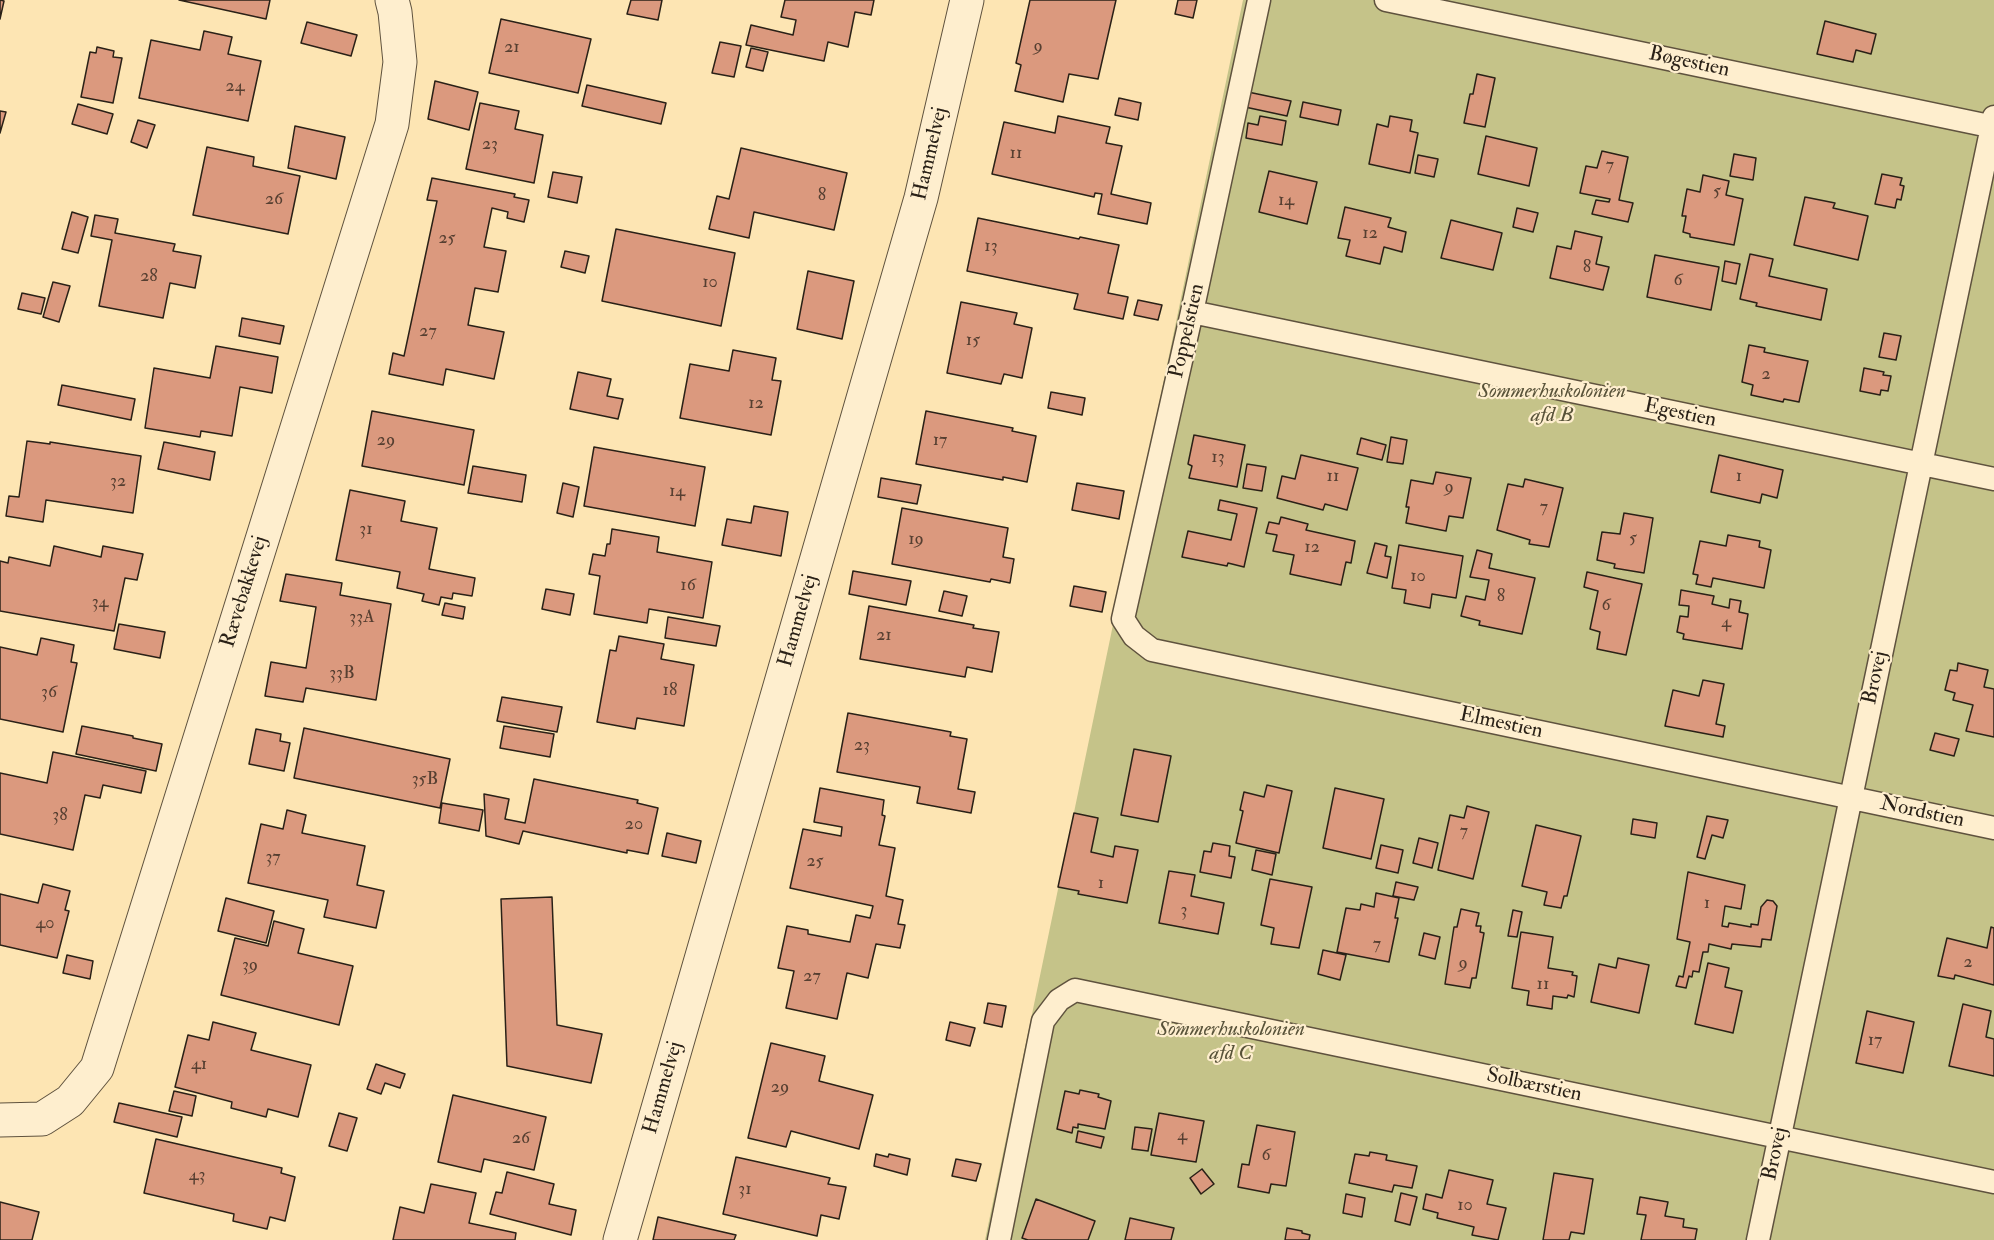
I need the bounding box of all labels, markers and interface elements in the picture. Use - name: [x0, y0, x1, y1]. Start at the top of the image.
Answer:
- house number: 9: [1033, 36, 1043, 58]
- house number: 21: [504, 37, 520, 59]
- street label: Bøgestien: [1646, 42, 1732, 84]
- house number: 24: [226, 76, 244, 98]
- street label: Hammelvej: [908, 105, 954, 203]
- house number: 23: [482, 134, 498, 156]
- house number: 11: [1010, 143, 1022, 165]
- house number: 7: [1606, 155, 1614, 177]
- house number: 5: [1713, 181, 1721, 203]
- house number: 8: [818, 185, 826, 207]
- house number: 26: [265, 189, 283, 211]
- house number: 14: [1278, 190, 1294, 212]
- house number: 12: [1362, 223, 1378, 245]
- house number: 25: [439, 228, 455, 250]
- house number: 13: [984, 236, 998, 258]
- house number: 8: [1583, 257, 1591, 279]
- house number: 28: [140, 266, 158, 288]
- house number: 6: [1673, 270, 1683, 292]
- house number: 10: [702, 272, 718, 294]
- street label: Poppelstien: [1165, 281, 1211, 381]
- house number: 27: [419, 321, 437, 343]
- house number: 15: [966, 330, 980, 352]
- house number: 2: [1761, 364, 1771, 386]
- park label: Sommerhuskolonien afd B: [1478, 379, 1626, 429]
- house number: 12: [748, 393, 764, 415]
- street label: Egestien: [1642, 394, 1718, 434]
- house number: 29: [377, 430, 395, 452]
- house number: 17: [933, 430, 947, 452]
- house number: 13: [1211, 447, 1225, 469]
- house number: 11: [1327, 466, 1339, 488]
- house number: 1: [1736, 466, 1742, 488]
- house number: 32: [110, 471, 126, 493]
- house number: 9: [1444, 477, 1454, 499]
- house number: 14: [669, 481, 685, 503]
- house number: 7: [1540, 497, 1548, 519]
- house number: 31: [359, 519, 373, 541]
- house number: 5: [1629, 528, 1637, 550]
- house number: 19: [908, 529, 924, 551]
- street label: Rævebakkevej: [216, 533, 274, 651]
- house number: 12: [1304, 537, 1320, 559]
- house number: 10: [1410, 566, 1426, 588]
- street label: Hammelvej: [774, 572, 824, 670]
- house number: 16: [680, 575, 696, 597]
- house number: 8: [1497, 586, 1505, 608]
- house number: 34: [92, 592, 108, 614]
- house number: 6: [1601, 595, 1611, 617]
- house number: 33A: [349, 607, 375, 629]
- house number: 4: [1721, 612, 1731, 634]
- house number: 21: [876, 625, 892, 647]
- street label: Brovej: [1858, 649, 1894, 707]
- house number: 33B: [329, 663, 355, 685]
- house number: 18: [663, 680, 677, 702]
- house number: 36: [41, 682, 57, 704]
- street label: Elmestien: [1457, 703, 1545, 745]
- house number: 23: [854, 735, 870, 757]
- house number: 35B: [412, 769, 438, 791]
- street label: Nordstien: [1878, 792, 1966, 834]
- house number: 38: [52, 805, 68, 827]
- house number: 20: [625, 814, 643, 836]
- house number: 7: [1460, 821, 1468, 843]
- house number: 37: [265, 847, 281, 869]
- house number: 25: [807, 851, 823, 873]
- house number: 1: [1098, 873, 1104, 895]
- house number: 1: [1704, 893, 1710, 915]
- house number: 3: [1181, 900, 1187, 922]
- house number: 40: [36, 913, 54, 935]
- house number: 7: [1373, 934, 1381, 956]
- house number: 2: [1963, 952, 1973, 974]
- house number: 9: [1458, 953, 1468, 975]
- house number: 39: [242, 955, 258, 977]
- house number: 27: [803, 966, 821, 988]
- house number: 11: [1537, 974, 1549, 996]
- park label: Sommerhuskolonien afd C: [1157, 1017, 1305, 1067]
- house number: 17: [1868, 1030, 1882, 1052]
- street label: Hammelvej: [639, 1039, 689, 1137]
- house number: 41: [191, 1054, 207, 1076]
- street label: Solbærstien: [1484, 1064, 1584, 1108]
- house number: 29: [771, 1077, 789, 1099]
- house number: 4: [1177, 1125, 1187, 1147]
- street label: Brovej: [1758, 1125, 1794, 1183]
- house number: 26: [512, 1128, 530, 1150]
- house number: 6: [1261, 1145, 1271, 1167]
- house number: 43: [189, 1165, 205, 1187]
- house number: 31: [738, 1179, 752, 1201]
- house number: 10: [1457, 1195, 1473, 1217]

